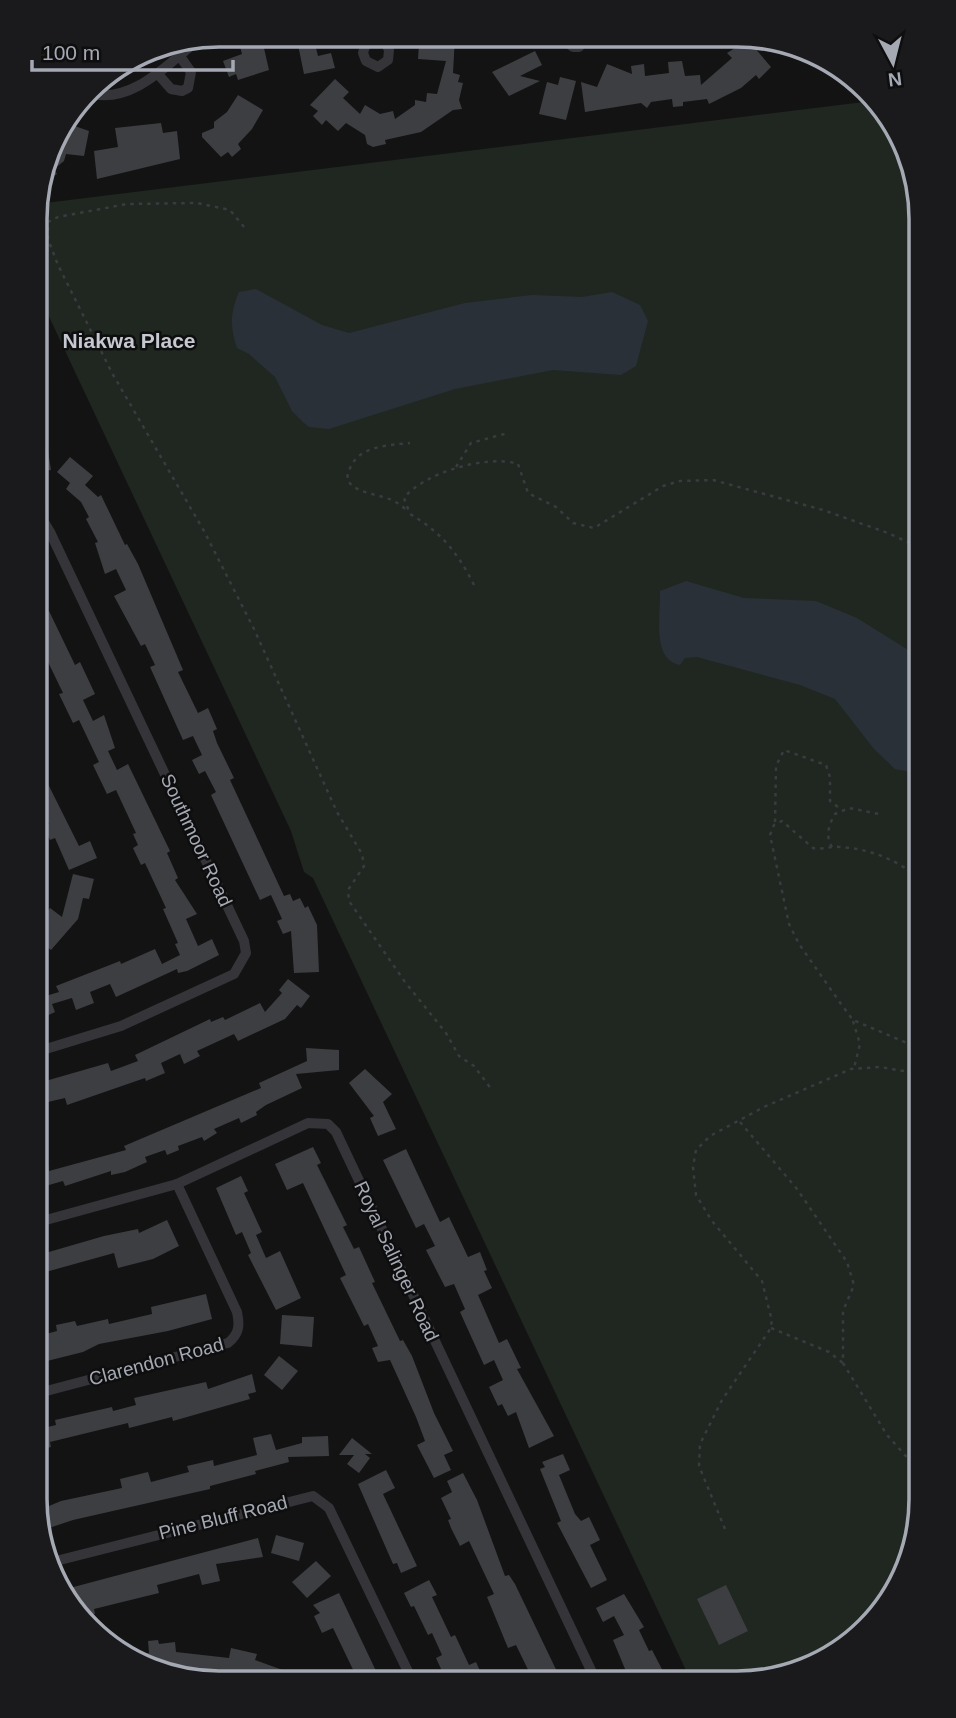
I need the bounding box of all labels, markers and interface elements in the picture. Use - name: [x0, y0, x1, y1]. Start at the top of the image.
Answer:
- scale bar: [32, 28, 233, 72]
- north arrow: [858, 28, 928, 98]
- text: 100 m: [42, 41, 100, 64]
- text: N: [887, 68, 903, 91]
- district label: Niakwa Place: [62, 329, 196, 352]
- street label: Southmoor Road: [157, 771, 236, 910]
- street label: Royal Salinger Road: [350, 1178, 443, 1345]
- street label: Clarendon Road: [87, 1333, 226, 1390]
- street label: Pine Bluff Road: [157, 1491, 290, 1544]

